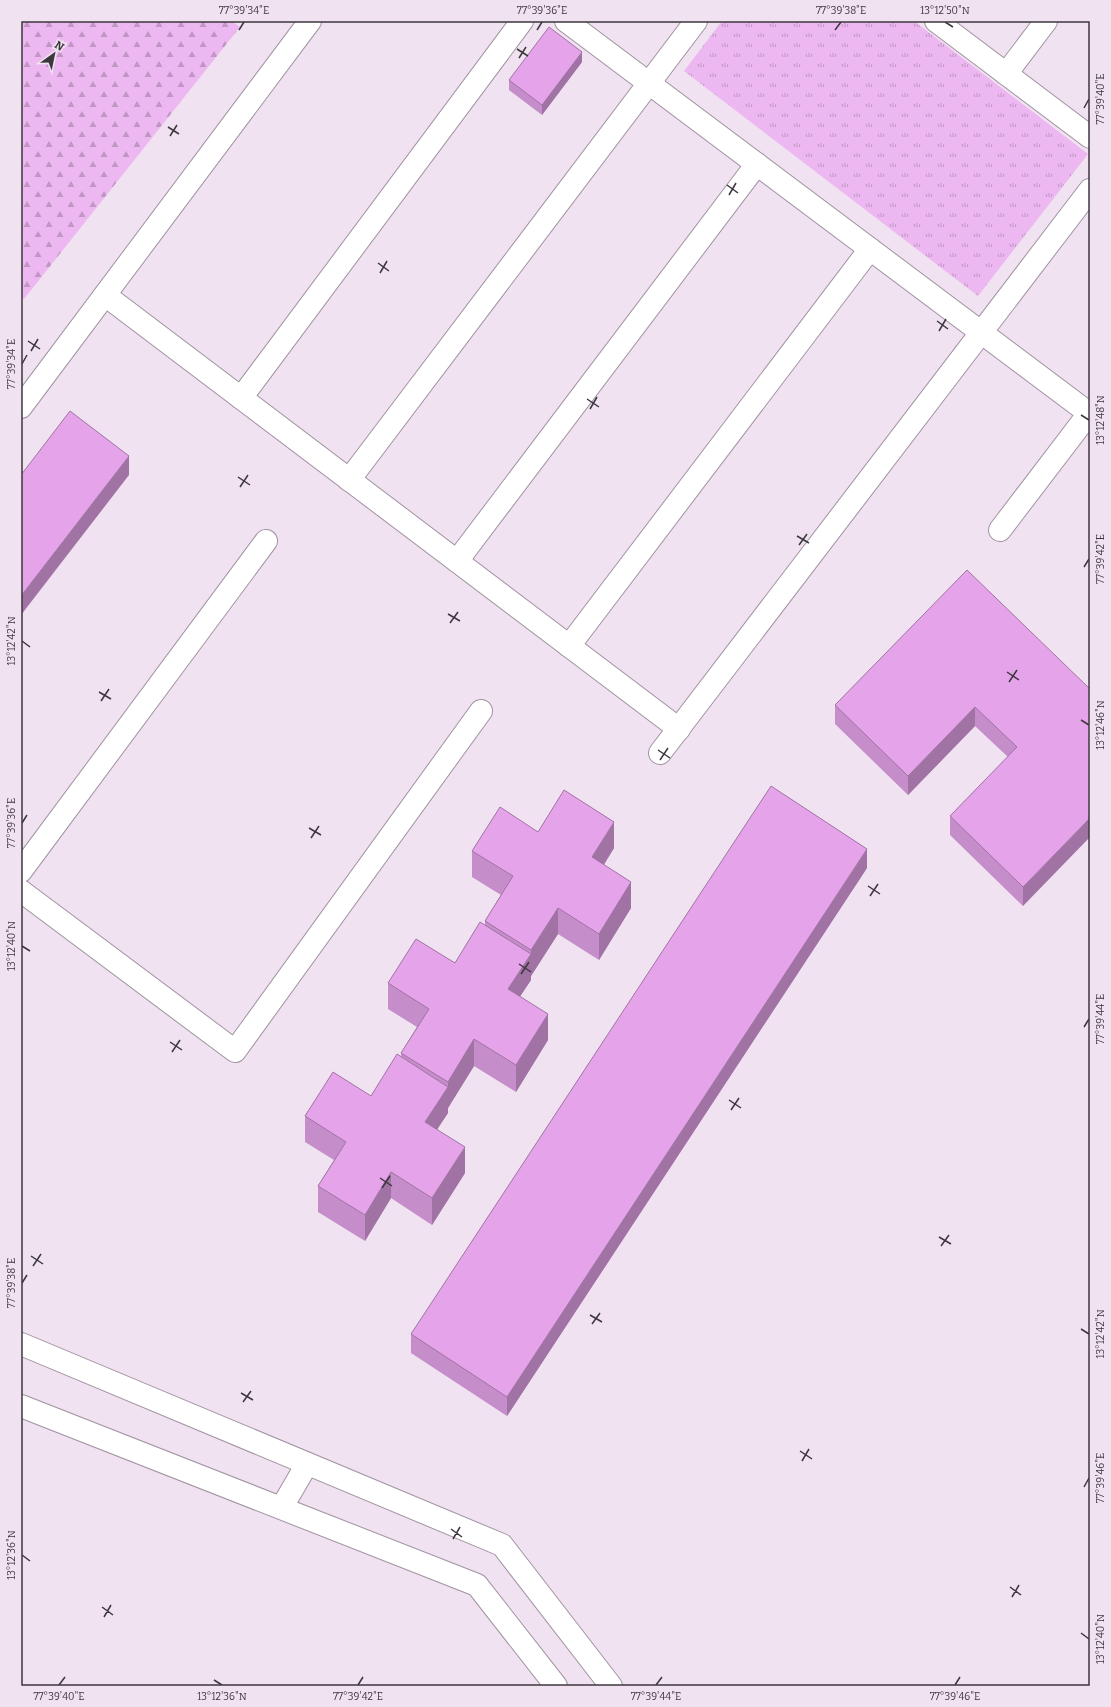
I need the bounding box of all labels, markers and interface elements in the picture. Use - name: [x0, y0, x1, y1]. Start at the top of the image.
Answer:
- text: 77°39'34"E: [219, 5, 269, 17]
- text: 77°39'36"E: [517, 5, 567, 17]
- text: 77°39'38"E: [816, 5, 866, 17]
- text: 13°12'50"N: [920, 5, 970, 17]
- north arrow: [34, 34, 74, 74]
- text: N: [52, 38, 67, 54]
- text: 77°39'40"E: [1095, 73, 1107, 125]
- text: 77°39'34"E: [6, 339, 18, 389]
- text: 13°12'48"N: [1095, 395, 1107, 445]
- text: 77°39'42"E: [1095, 534, 1107, 584]
- text: 13°12'42"N: [6, 616, 18, 666]
- text: 13°12'46"N: [1095, 700, 1107, 750]
- text: 77°39'36"E: [6, 798, 18, 848]
- text: 13°12'40"N: [6, 921, 18, 971]
- text: 77°39'44"E: [1095, 994, 1107, 1044]
- text: 77°39'38"E: [6, 1258, 18, 1308]
- text: 13°12'42"N: [1095, 1309, 1107, 1359]
- text: 77°39'46"E: [1095, 1453, 1107, 1503]
- text: 13°12'36"N: [6, 1530, 18, 1580]
- text: 13°12'40"N: [1095, 1614, 1107, 1664]
- text: 77°39'40"E: [33, 1691, 85, 1703]
- text: 13°12'36"N: [197, 1691, 247, 1703]
- text: 77°39'42"E: [333, 1691, 383, 1703]
- text: 77°39'44"E: [631, 1691, 681, 1703]
- text: 77°39'46"E: [930, 1691, 980, 1703]

